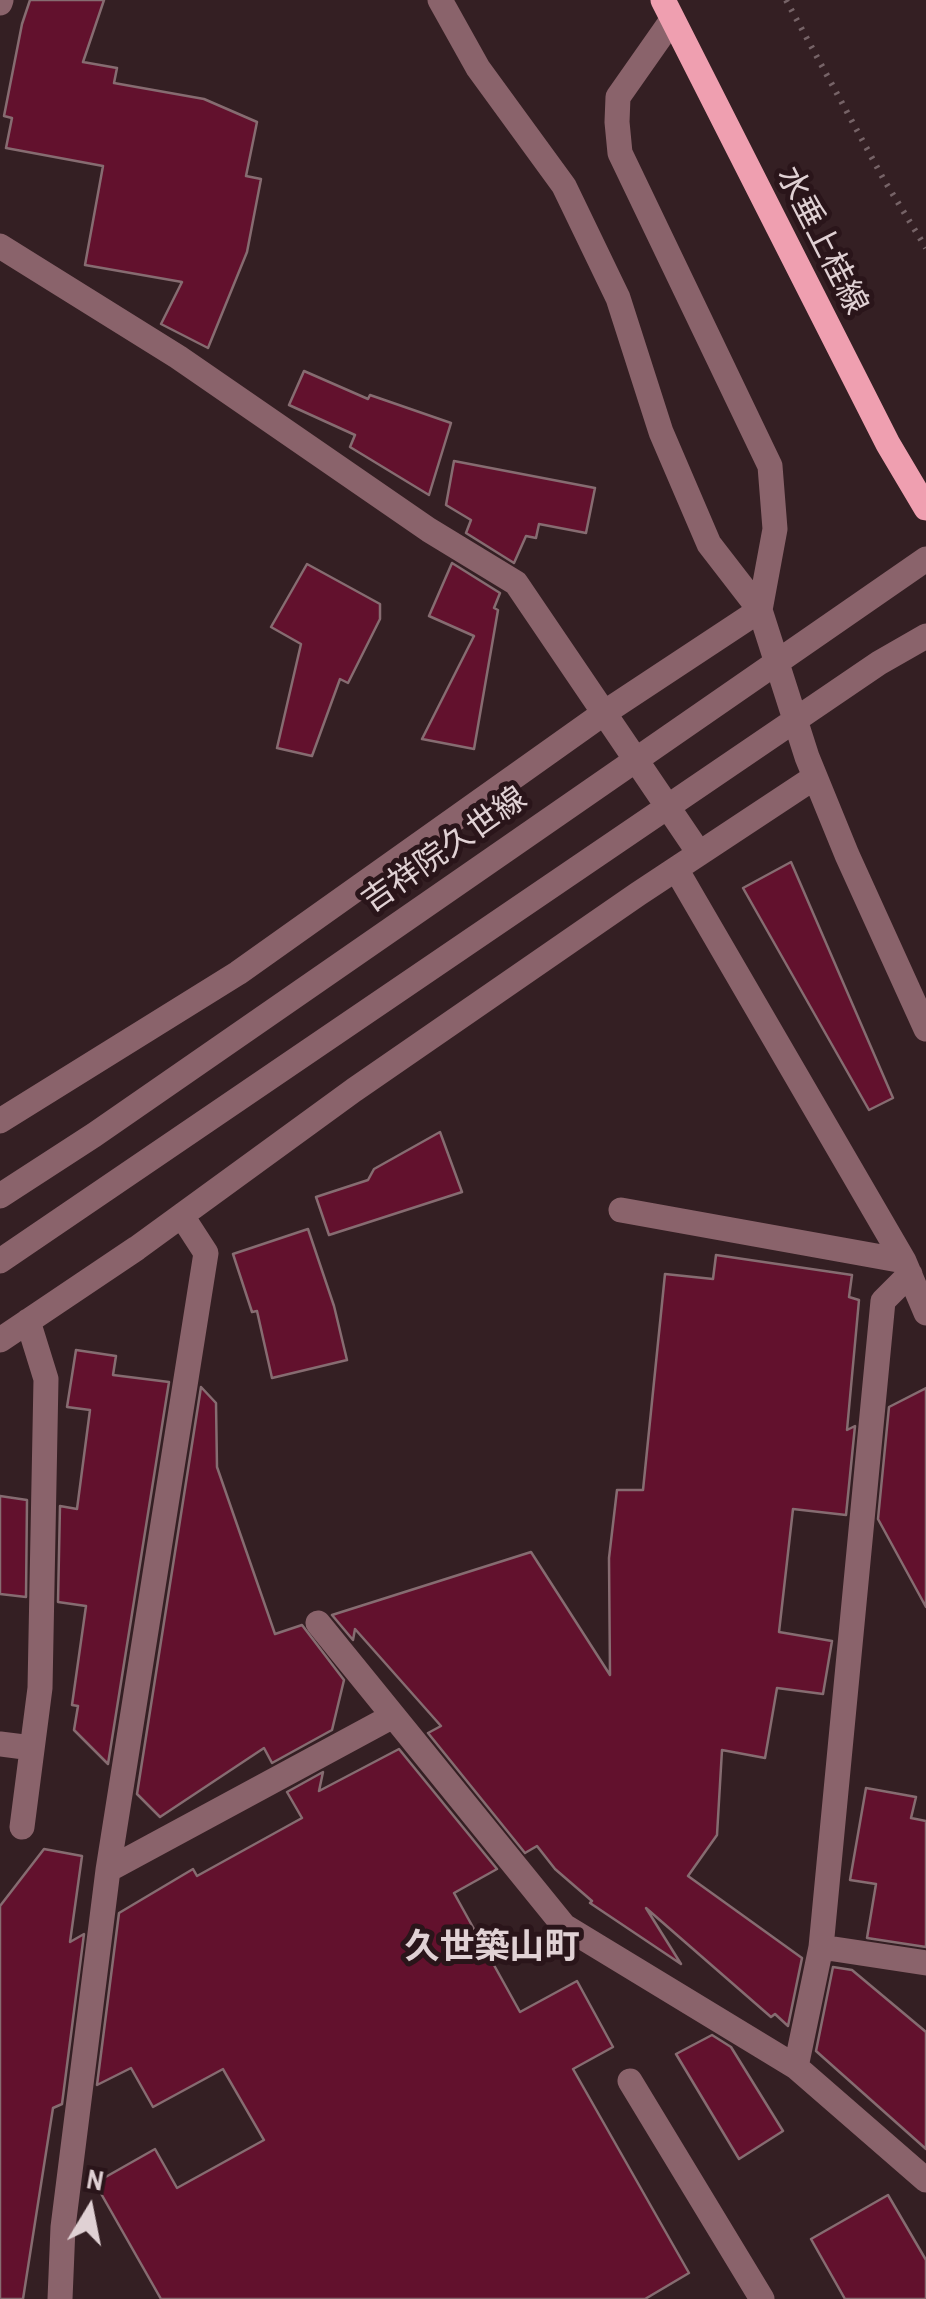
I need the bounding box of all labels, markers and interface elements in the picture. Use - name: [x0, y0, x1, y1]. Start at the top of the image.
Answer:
- street label: 水垂上桂線: [768, 161, 874, 321]
- street label: 吉祥院久世線: [355, 780, 535, 922]
- district label: 久世築山町: [405, 1928, 579, 1970]
- north arrow: [40, 2159, 140, 2259]
- text: N: [84, 2159, 107, 2200]

